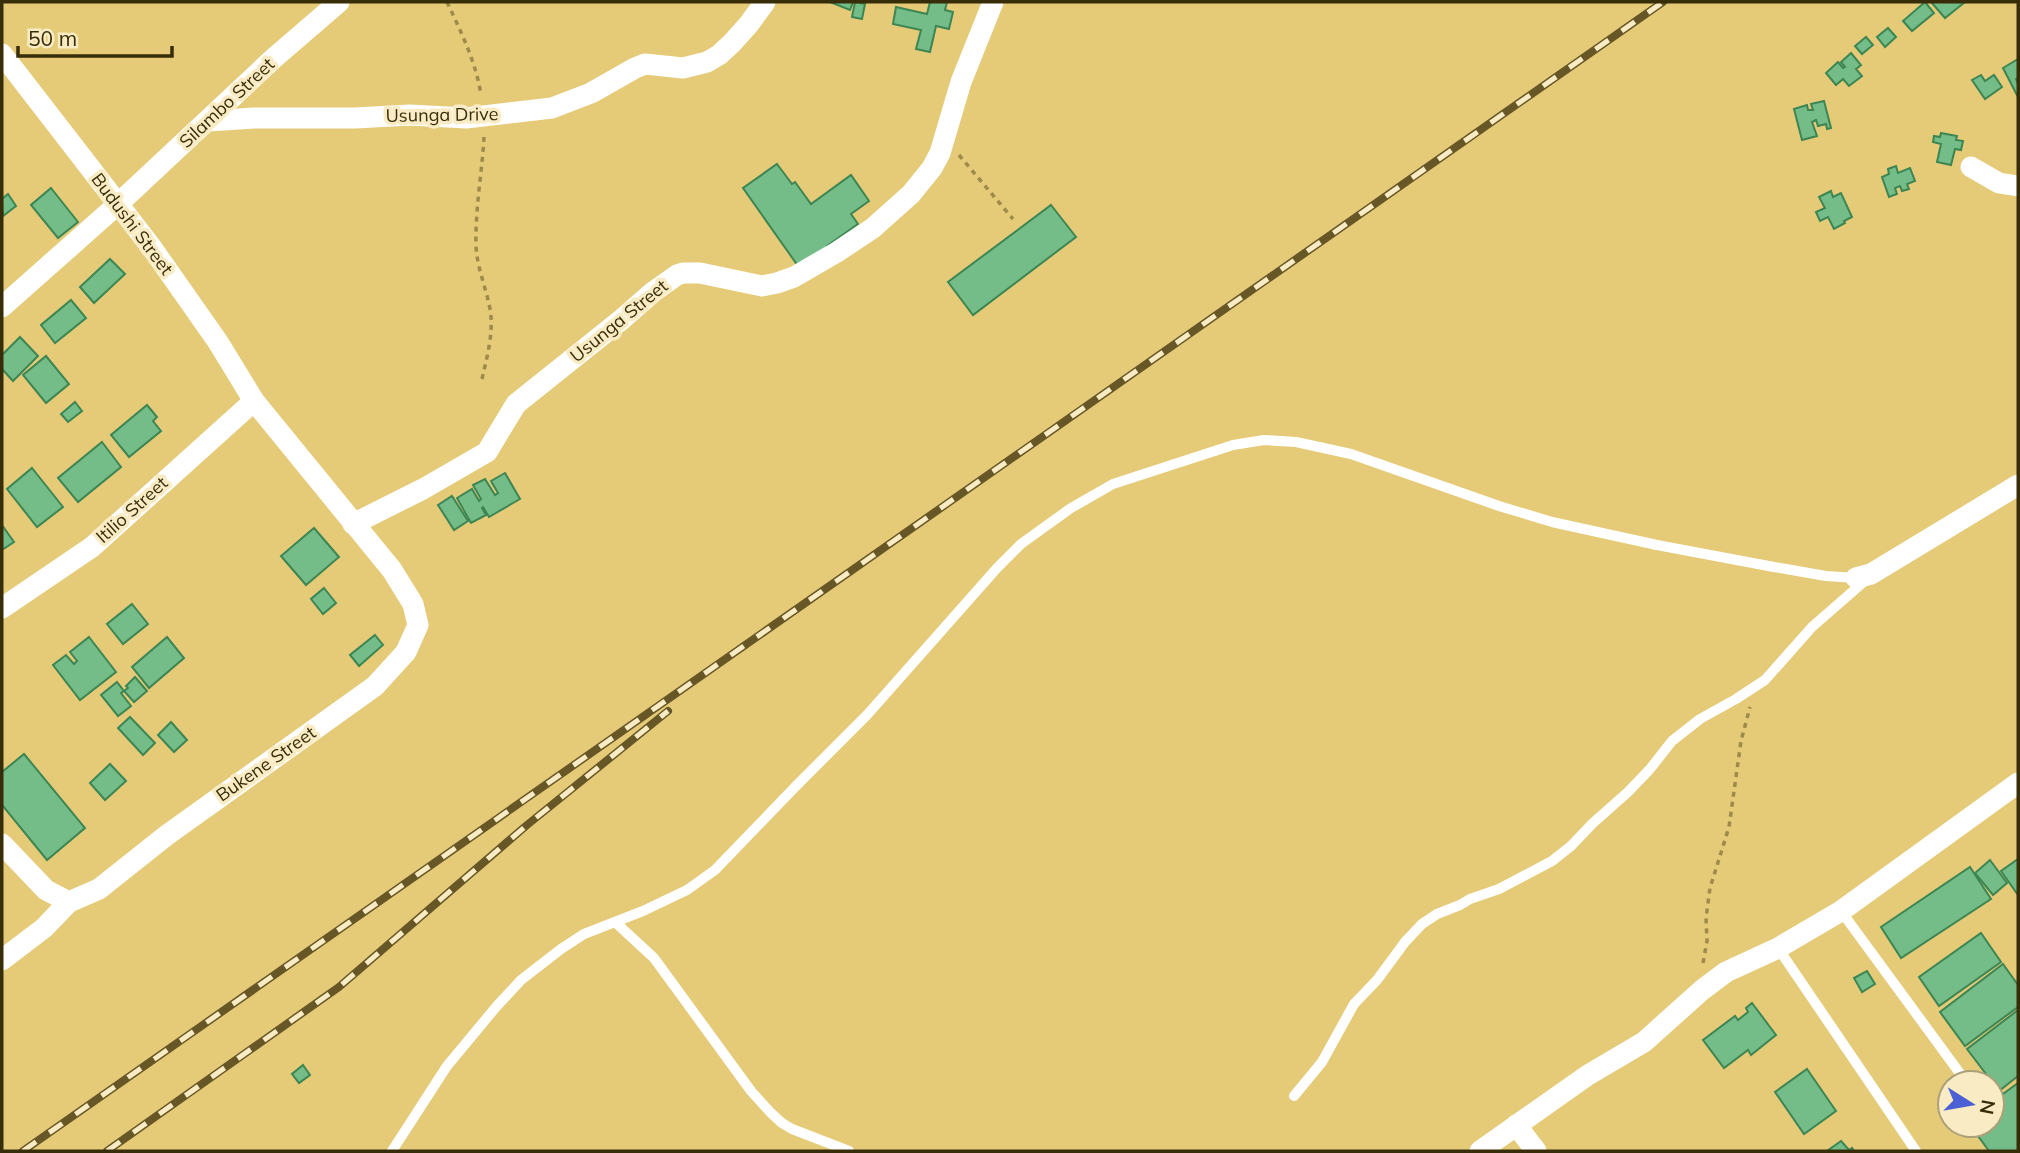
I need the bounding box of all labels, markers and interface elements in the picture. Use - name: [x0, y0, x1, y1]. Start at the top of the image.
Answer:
- scale bar: [18, 14, 172, 58]
- text: 50 m: [28, 25, 77, 51]
- street label: Silambo Street: [174, 53, 279, 153]
- street label: Usunga Drive: [385, 102, 499, 127]
- street label: Budushi Street: [86, 168, 178, 279]
- street label: Usunga Street: [565, 274, 672, 367]
- street label: Itilio Street: [91, 471, 172, 548]
- street label: Bukene Street: [211, 721, 320, 806]
- north arrow: [1936, 1069, 2006, 1139]
- text: N: [1975, 1098, 2001, 1117]

